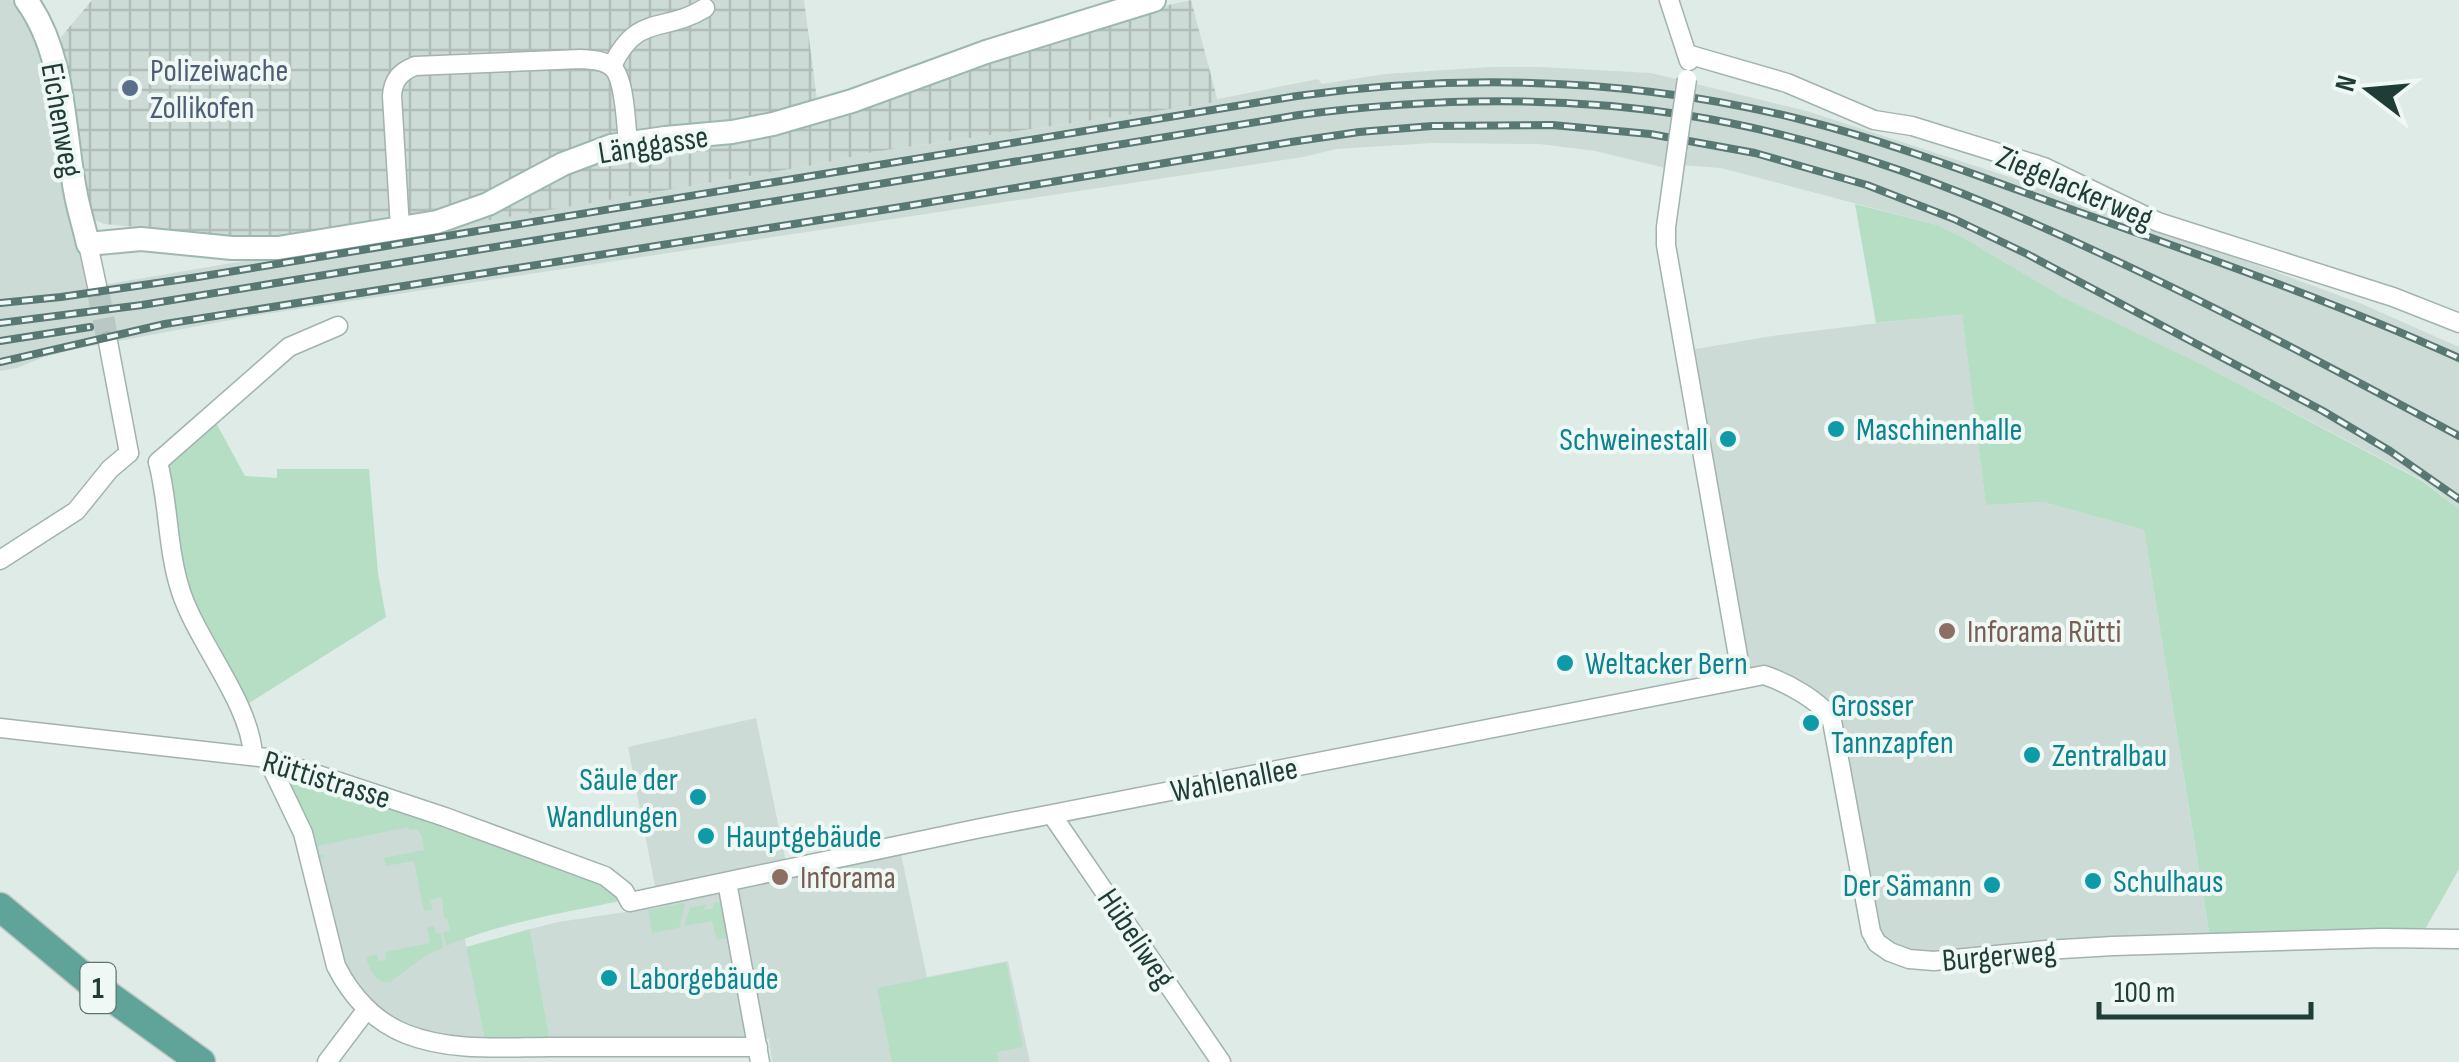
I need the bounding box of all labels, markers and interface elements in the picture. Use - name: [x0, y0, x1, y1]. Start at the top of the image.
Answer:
- north arrow: [2319, 40, 2419, 140]
- place label: Polizeiwache Zollikofen: [150, 52, 288, 128]
- street label: Eichenweg: [31, 60, 90, 181]
- text: N: [2328, 72, 2364, 95]
- marker: Polizeiwache Zollikofen: [119, 77, 141, 99]
- street label: Länggasse: [595, 118, 711, 173]
- street label: Ziegelackerweg: [1990, 138, 2159, 239]
- place label: Maschinenhalle: [1856, 411, 2022, 450]
- marker: Maschinenhalle: [1825, 418, 1847, 440]
- place label: Schweinestall: [1559, 421, 1708, 460]
- marker: Schweinestall: [1717, 428, 1739, 450]
- place label: Inforama Rütti: [1967, 613, 2122, 652]
- marker: Inforama Rütti: [1936, 620, 1958, 642]
- place label: Weltacker Bern: [1585, 645, 1748, 684]
- marker: Weltacker Bern: [1554, 652, 1576, 674]
- place label: Grosser Tannzapfen: [1831, 687, 1954, 763]
- marker: Grosser Tannzapfen: [1800, 712, 1822, 734]
- place label: Zentralbau: [2052, 737, 2167, 776]
- street label: Rüttistrasse: [258, 743, 395, 818]
- marker: Zentralbau: [2021, 744, 2043, 766]
- street label: Wahlenallee: [1168, 749, 1301, 812]
- place label: Säule der Wandlungen: [546, 761, 678, 837]
- marker: Säule der Wandlungen: [687, 786, 709, 808]
- place label: Hauptgebäude: [726, 818, 882, 857]
- marker: Hauptgebäude: [695, 825, 717, 847]
- place label: Inforama: [800, 859, 896, 898]
- place label: Schulhaus: [2113, 863, 2223, 902]
- marker: Inforama: [769, 866, 791, 888]
- place label: Der Sämann: [1843, 867, 1972, 906]
- marker: Schulhaus: [2082, 870, 2104, 892]
- marker: Der Sämann: [1981, 874, 2003, 896]
- street label: Hübeliweg: [1088, 882, 1183, 996]
- street label: Burgerweg: [1940, 932, 2058, 981]
- scale bar: [2099, 957, 2312, 1019]
- place label: Laborgebäude: [629, 960, 779, 999]
- road number: 1: [80, 963, 116, 1013]
- marker: Laborgebäude: [598, 967, 620, 989]
- text: 100 m: [2114, 975, 2175, 1011]

